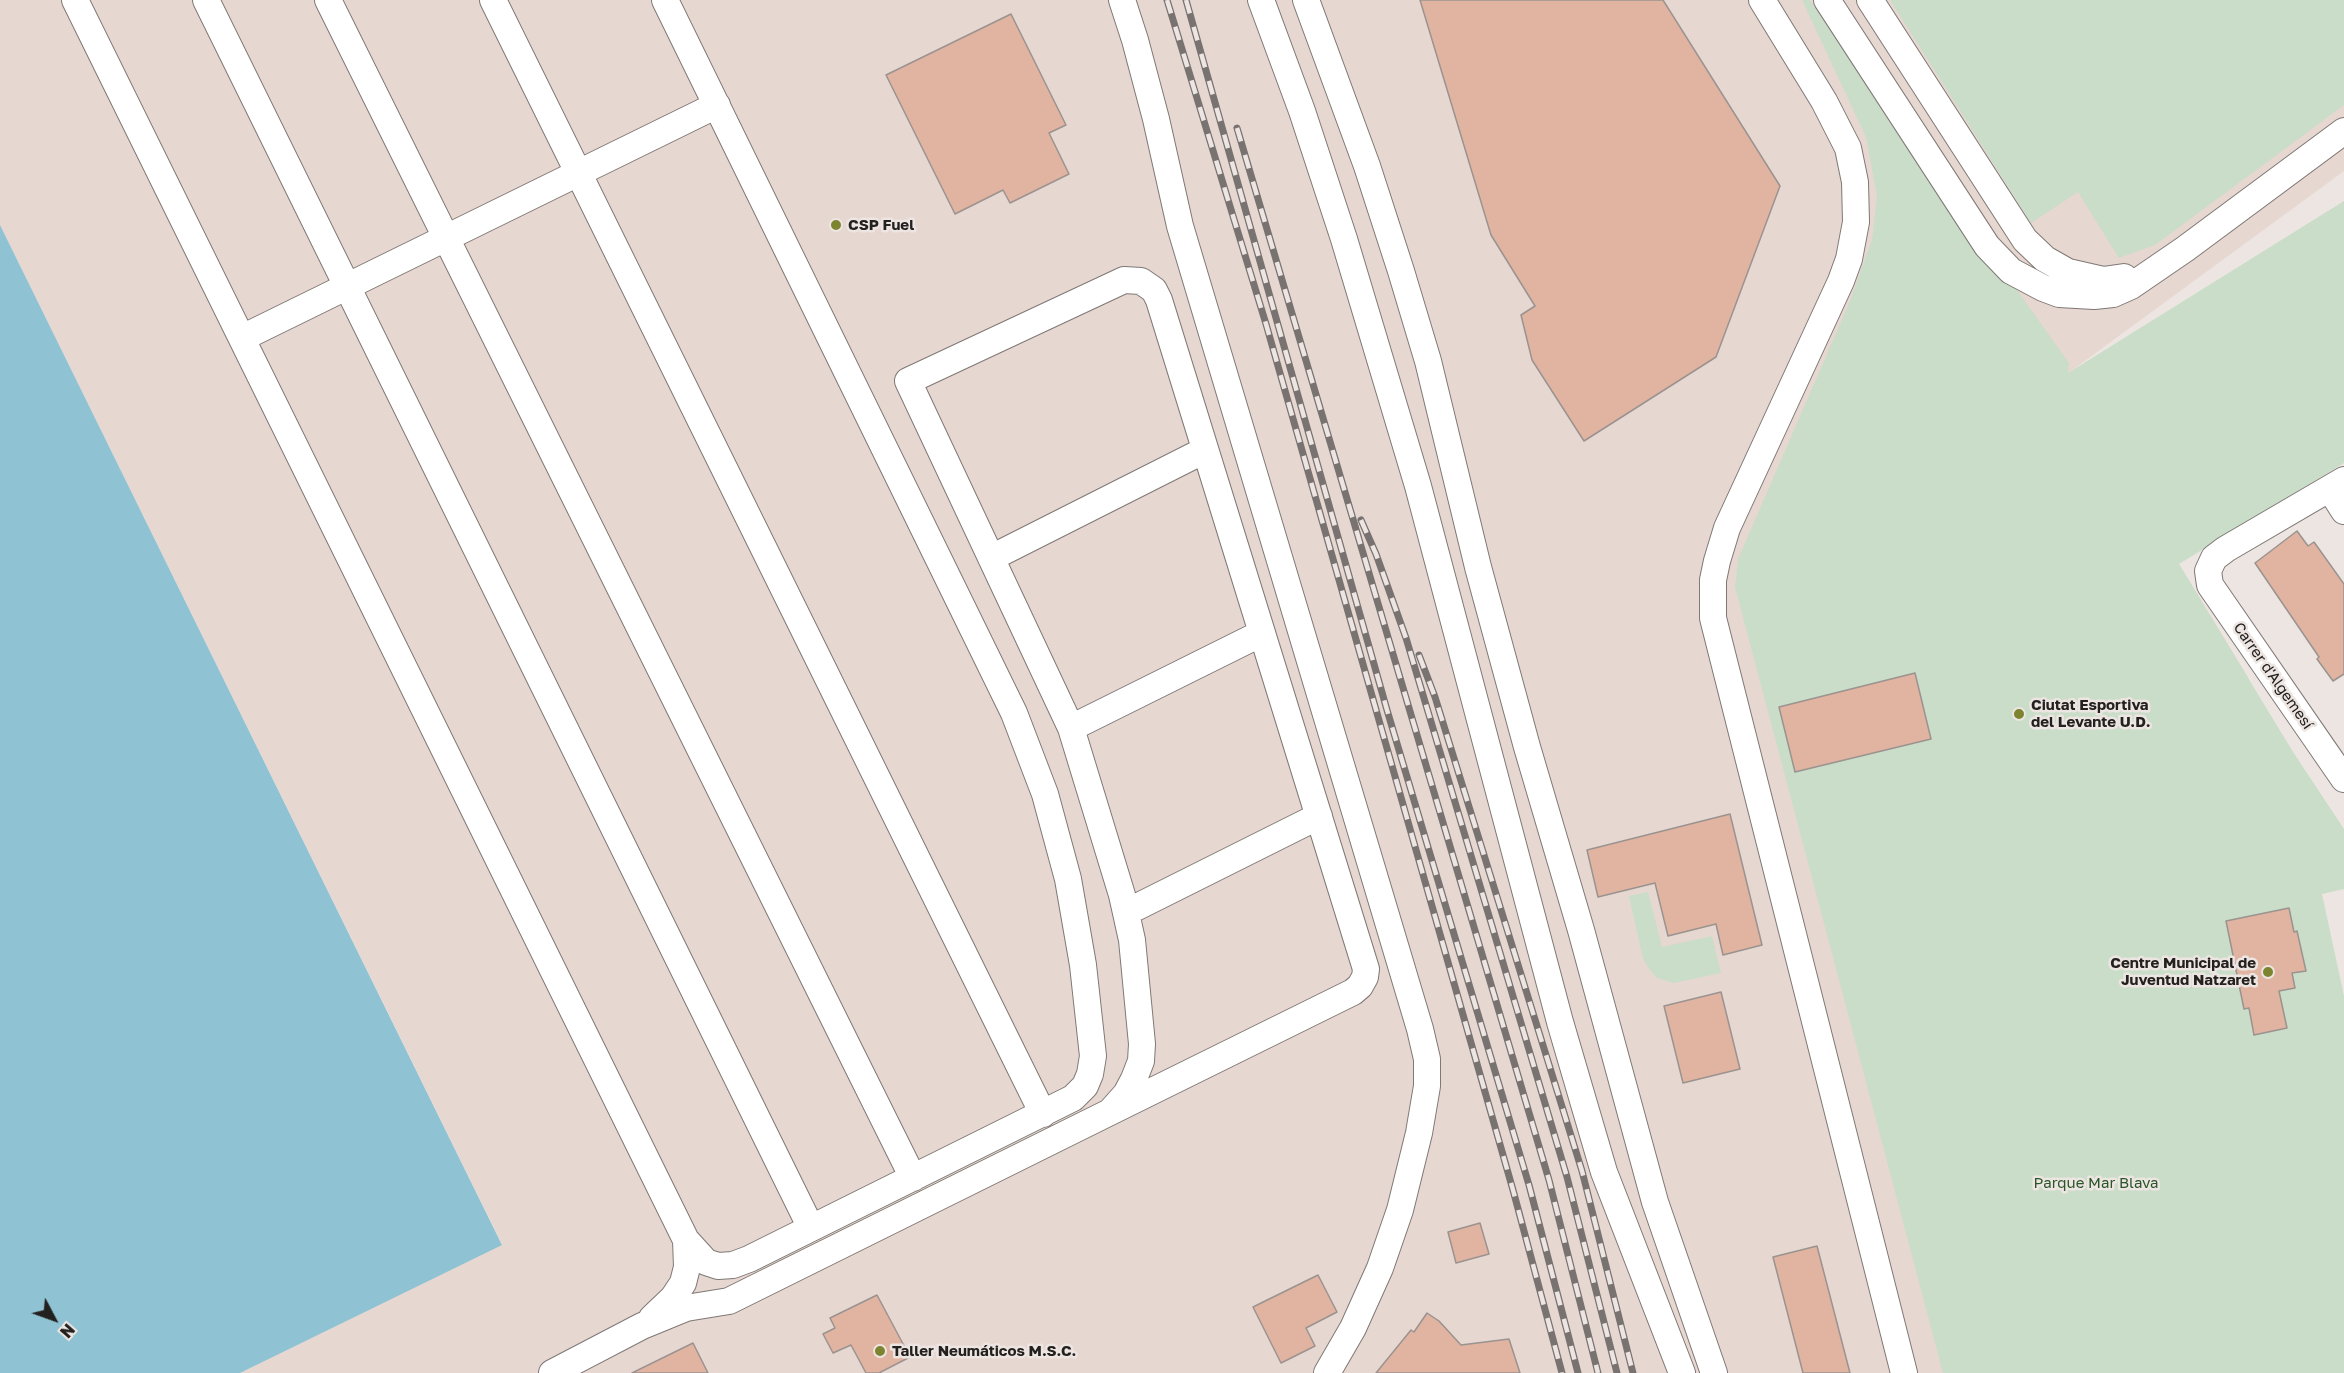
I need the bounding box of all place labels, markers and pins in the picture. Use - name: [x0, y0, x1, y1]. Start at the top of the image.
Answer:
- place label: CSP Fuel: [848, 216, 914, 234]
- marker: CSP Fuel: [829, 218, 843, 232]
- place label: Ciutat Esportiva del Levante U.D.: [2031, 696, 2150, 731]
- marker: Ciutat Esportiva del Levante U.D.: [2012, 707, 2026, 721]
- place label: Centre Municipal de Juventud Natzaret: [2110, 954, 2256, 989]
- marker: Centre Municipal de Juventud Natzaret: [2261, 965, 2275, 979]
- place label: Taller Neumáticos M.S.C.: [892, 1342, 1076, 1360]
- marker: Taller Neumáticos M.S.C.: [873, 1344, 887, 1358]

